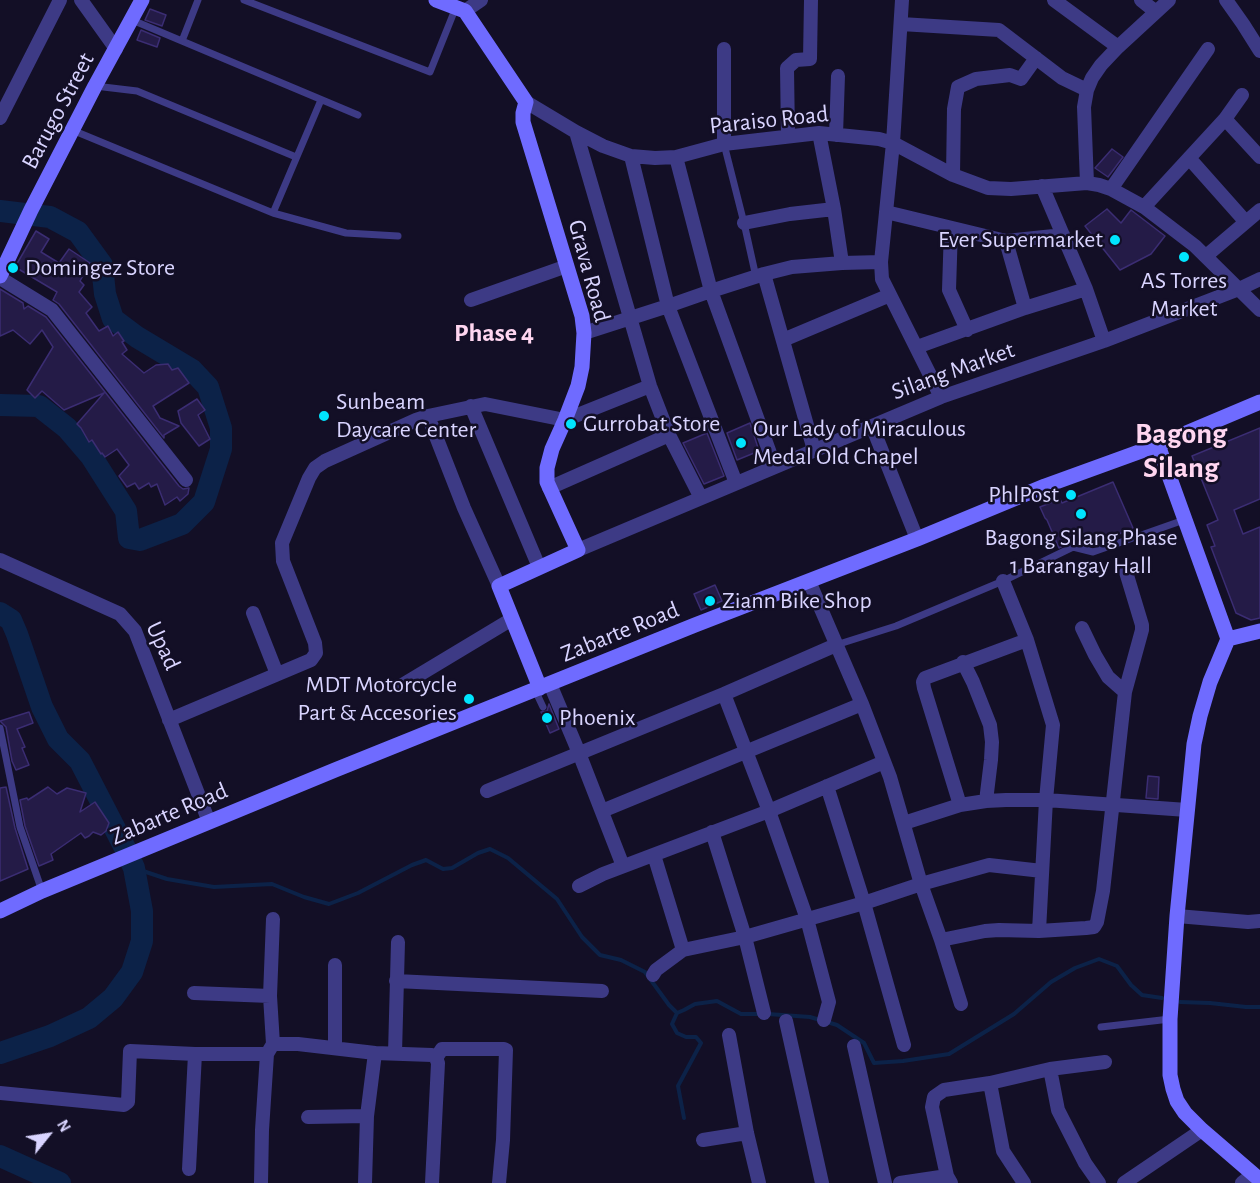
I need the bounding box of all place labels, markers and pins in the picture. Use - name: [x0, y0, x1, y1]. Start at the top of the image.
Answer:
- place label: Ever Supermarket: [938, 226, 1103, 254]
- marker: Ever Supermarket: [1108, 233, 1122, 247]
- marker: AS Torres Market: [1177, 250, 1191, 264]
- place label: Domingez Store: [25, 254, 175, 282]
- marker: Domingez Store: [6, 261, 20, 275]
- place label: AS Torres Market: [1141, 267, 1227, 323]
- place label: Sunbeam Daycare Center: [336, 388, 476, 444]
- marker: Sunbeam Daycare Center: [317, 409, 331, 423]
- place label: Gurrobat Store: [583, 410, 720, 438]
- place label: Our Lady of Miraculous Medal Old Chapel: [753, 415, 966, 471]
- marker: Gurrobat Store: [564, 417, 578, 431]
- marker: Our Lady of Miraculous Medal Old Chapel: [734, 436, 748, 450]
- place label: PhlPost: [988, 481, 1059, 509]
- marker: PhlPost: [1064, 488, 1078, 502]
- marker: Bagong Silang Phase 1 Barangay Hall: [1074, 507, 1088, 521]
- place label: Bagong Silang Phase 1 Barangay Hall: [984, 524, 1178, 580]
- place label: Ziann Bike Shop: [722, 587, 872, 615]
- marker: Ziann Bike Shop: [703, 594, 717, 608]
- place label: MDT Motorcycle Part & Accesories: [297, 671, 457, 727]
- marker: MDT Motorcycle Part & Accesories: [462, 692, 476, 706]
- place label: Phoenix: [559, 704, 635, 732]
- marker: Phoenix: [540, 711, 554, 725]

